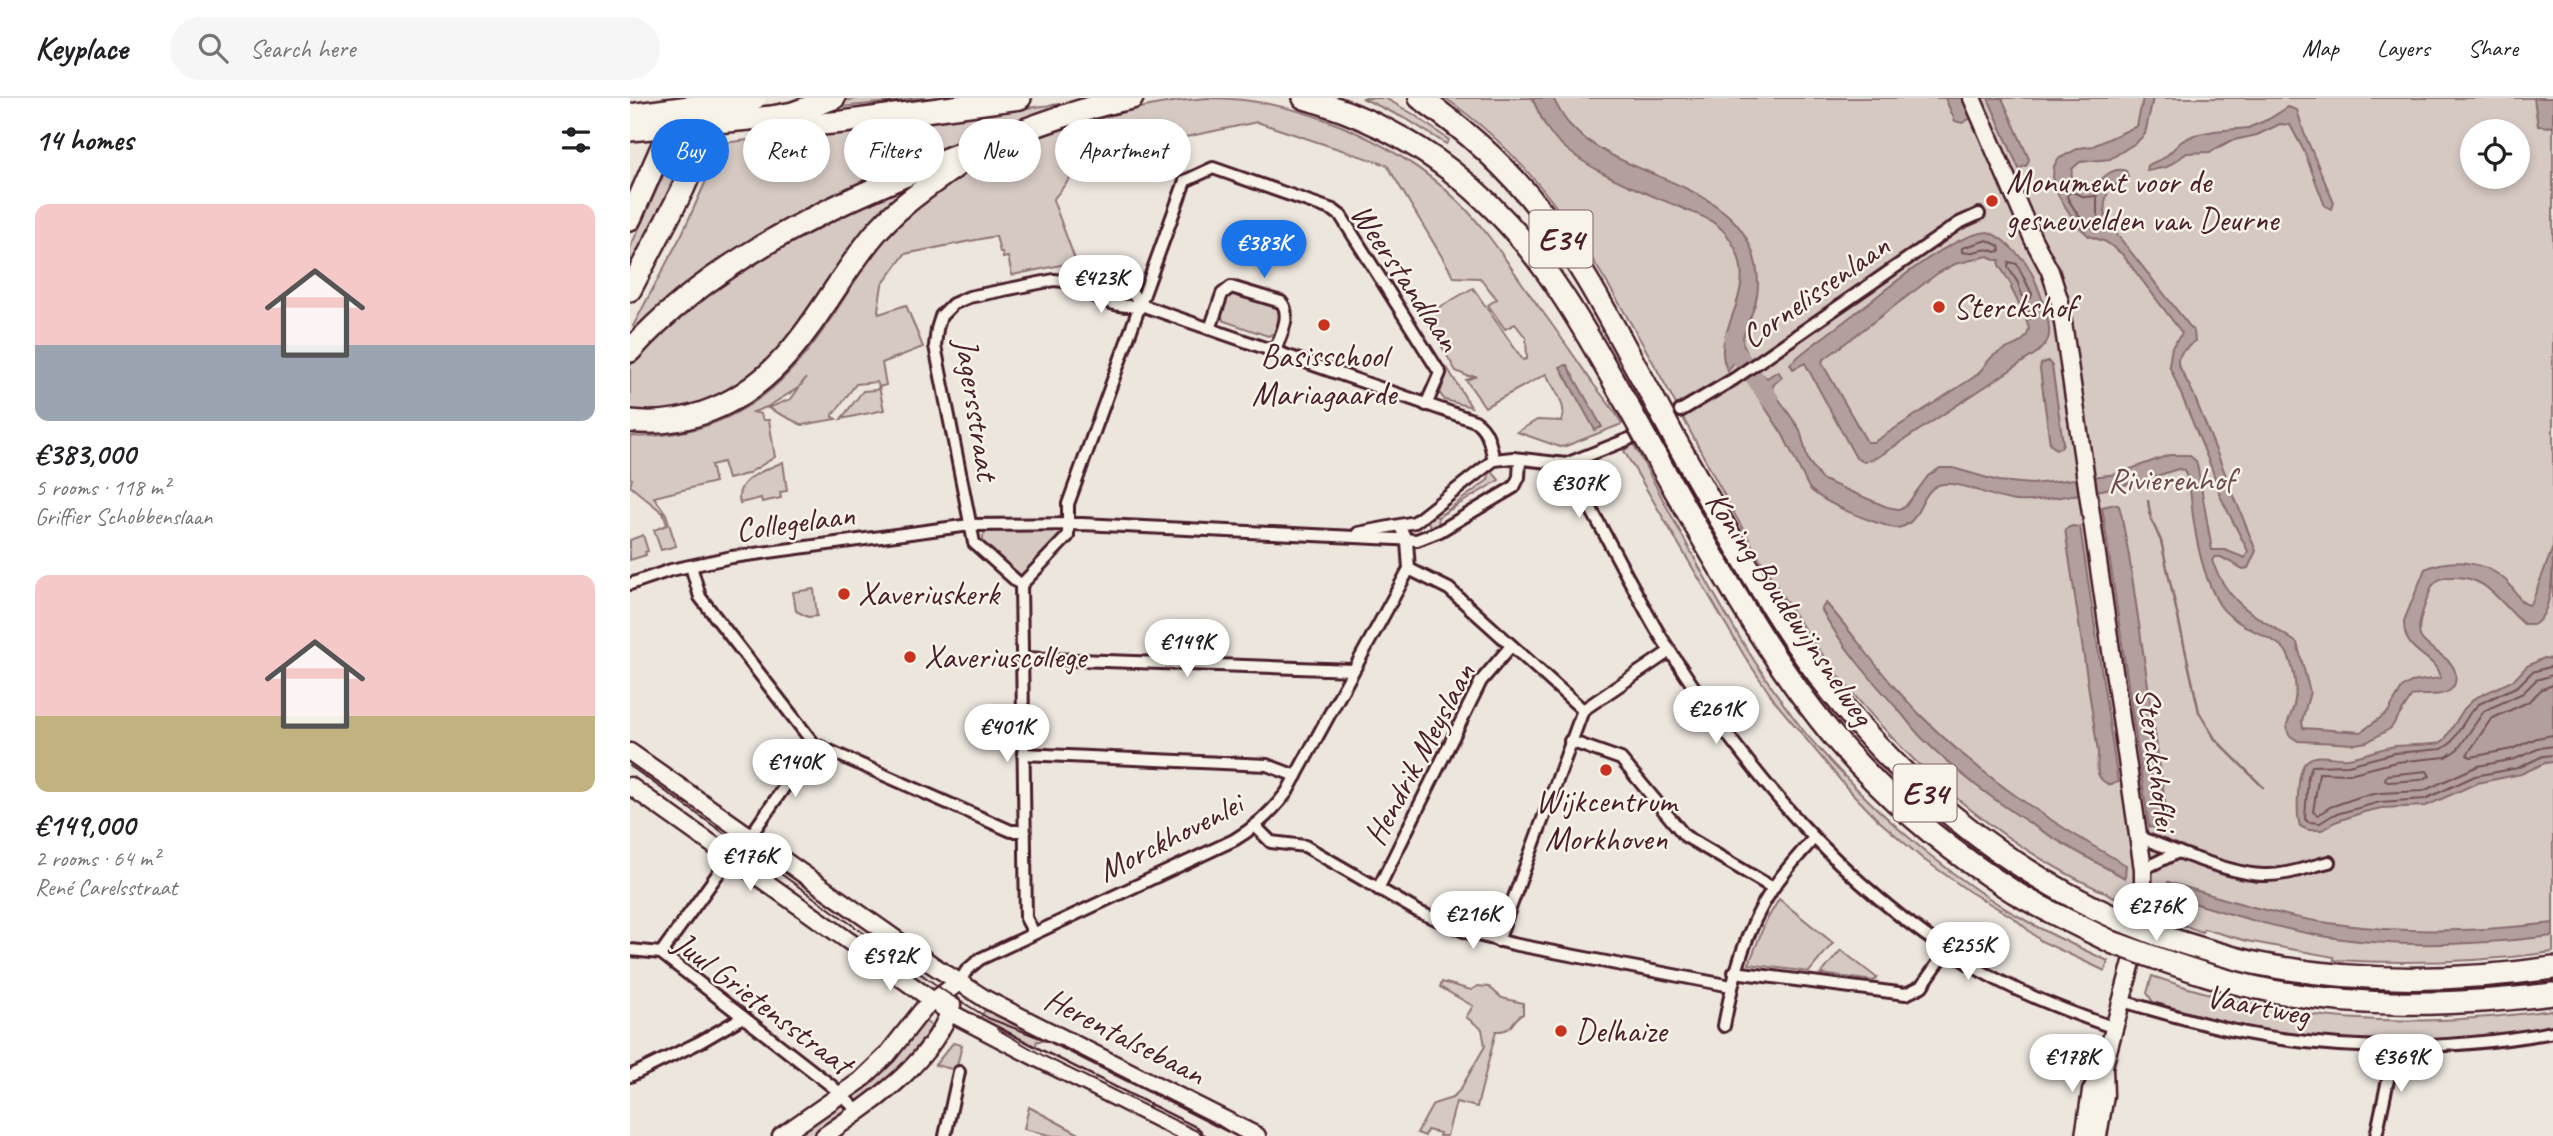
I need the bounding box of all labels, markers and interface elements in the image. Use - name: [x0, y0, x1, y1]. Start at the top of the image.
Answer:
- search box: [170, 17, 660, 80]
- text: Keyplace: [35, 27, 128, 69]
- icon: search: [194, 29, 232, 67]
- text: Search here: [250, 32, 356, 65]
- text: Map: [2302, 33, 2339, 63]
- text: Layers: [2377, 33, 2430, 63]
- text: Share: [2468, 33, 2518, 63]
- chip: Buy: [651, 119, 729, 182]
- chip: Rent: [743, 119, 830, 182]
- chip: Filters: [844, 119, 944, 182]
- chip: New: [958, 119, 1041, 182]
- chip: Apartment: [1055, 119, 1191, 182]
- map controls: [2460, 119, 2530, 189]
- button: locate: [2460, 119, 2530, 189]
- text: 14 homes: [35, 121, 133, 159]
- icon: filters: [557, 121, 595, 159]
- place label: Monument voor de gesneuvelden van Deurne: [2006, 161, 2281, 241]
- marker: Monument voor de gesneuvelden van Deurne: [1984, 193, 2000, 209]
- street label: Weerstandlaan: [1341, 195, 1471, 360]
- road number: E34: [1530, 210, 1592, 268]
- pin: €383K: [1215, 220, 1313, 280]
- street label: Cornelissenlaan: [1733, 224, 1897, 357]
- text: €383K: [1237, 228, 1291, 257]
- icon: home: [252, 250, 378, 376]
- pin: €423K: [1052, 256, 1150, 315]
- text: €423K: [1074, 263, 1128, 292]
- place label: Sterckshof: [1953, 286, 2081, 328]
- marker: Sterckshof: [1931, 299, 1947, 315]
- marker: Basisschool Mariagaarde: [1316, 317, 1332, 333]
- street label: Jagersstraat: [945, 333, 1009, 486]
- place label: Basisschool Mariagaarde: [1252, 335, 1399, 415]
- text: €383,000: [35, 435, 135, 473]
- park label: Rivierenhof: [2108, 459, 2240, 501]
- pin: €307K: [1530, 460, 1628, 520]
- text: €307K: [1553, 468, 1606, 497]
- text: 5 rooms · 118 m²: [35, 473, 170, 502]
- street label: Koning Boudewijnsnelweg: [1696, 483, 1885, 735]
- street label: Collegelaan: [733, 493, 857, 551]
- text: Griffier Schobbenslaan: [35, 502, 212, 531]
- place label: Xaveriuskerk: [858, 573, 1001, 615]
- marker: Xaveriuskerk: [836, 586, 852, 602]
- pin: €149K: [1138, 620, 1236, 679]
- icon: home: [252, 621, 378, 747]
- text: €149K: [1161, 627, 1213, 656]
- place label: Xaveriuscollege: [924, 636, 1088, 678]
- marker: Xaveriuscollege: [902, 649, 918, 665]
- street label: Hendrik Meyslaan: [1353, 656, 1485, 852]
- street label: Sterckshoflei: [2126, 685, 2188, 837]
- pin: €261K: [1667, 686, 1765, 746]
- text: €261K: [1689, 694, 1743, 723]
- pin: €401K: [958, 704, 1056, 764]
- text: €401K: [980, 712, 1034, 741]
- pin: €140K: [746, 740, 844, 799]
- text: €140K: [768, 747, 822, 776]
- marker: Wijkcentrum Morkhoven: [1598, 762, 1614, 778]
- road number: E34: [1894, 764, 1956, 822]
- place label: Wijkcentrum Morkhoven: [1535, 780, 1679, 860]
- street label: Morckhovenlei: [1091, 781, 1253, 891]
- text: €149,000: [35, 806, 135, 844]
- pin: €176K: [701, 834, 799, 893]
- text: €176K: [723, 841, 777, 870]
- text: 2 rooms · 64 m²: [35, 844, 159, 873]
- text: René Carelsstraat: [35, 873, 177, 902]
- pin: €276K: [2107, 884, 2205, 943]
- text: €276K: [2129, 891, 2183, 920]
- pin: €216K: [1424, 892, 1522, 951]
- text: €216K: [1446, 899, 1500, 928]
- street label: Juul Grietensstraat: [664, 921, 864, 1086]
- pin: €255K: [1919, 922, 2017, 982]
- text: €255K: [1942, 930, 1994, 959]
- pin: €592K: [841, 934, 939, 993]
- text: €592K: [864, 941, 916, 970]
- street label: Vaartweg: [2203, 974, 2315, 1036]
- street label: Herentalsebaan: [1038, 978, 1213, 1095]
- place label: Delhaize: [1575, 1010, 1669, 1052]
- marker: Delhaize: [1553, 1023, 1569, 1039]
- pin: €178K: [2023, 1034, 2121, 1094]
- pin: €369K: [2352, 1034, 2450, 1094]
- text: €178K: [2046, 1042, 2099, 1071]
- text: €369K: [2374, 1042, 2428, 1071]

